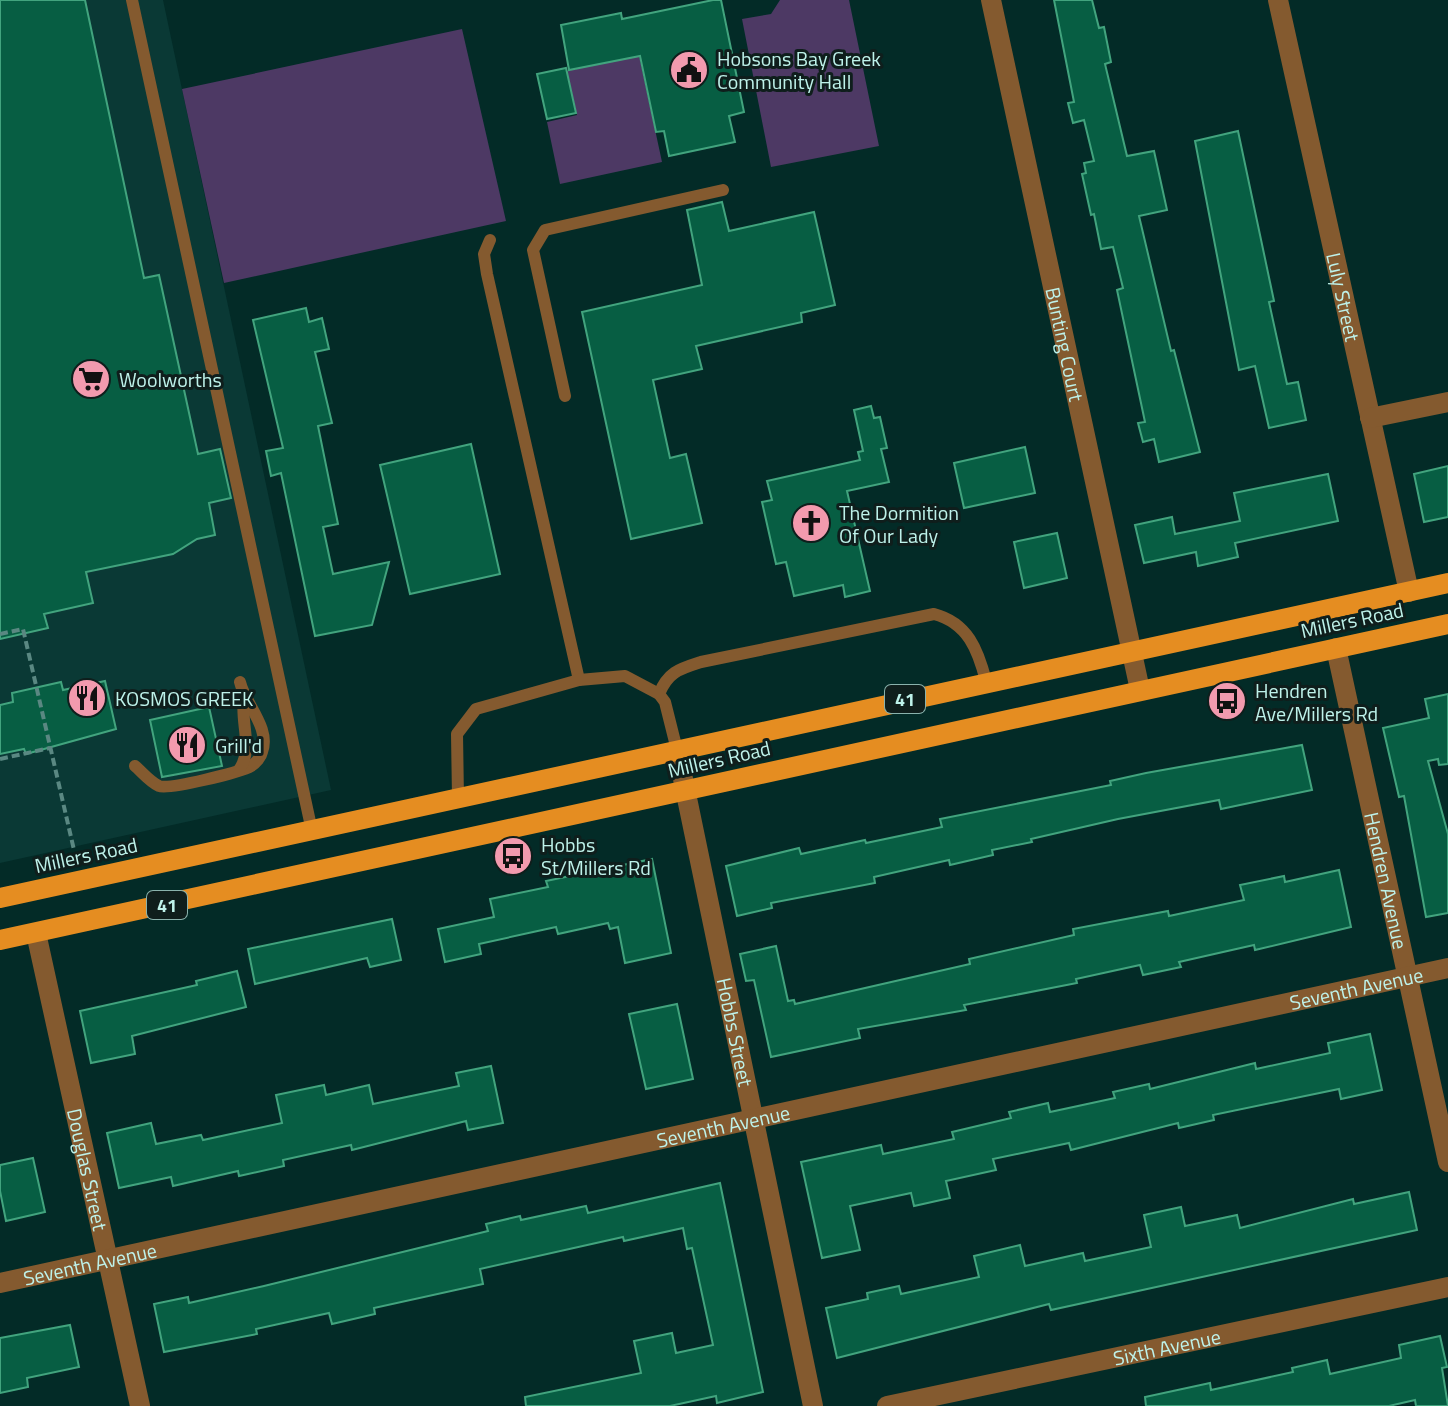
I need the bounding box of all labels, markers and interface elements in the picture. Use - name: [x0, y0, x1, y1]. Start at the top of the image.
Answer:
- place label: Hobsons Bay Greek Community Hall: [717, 43, 881, 97]
- public building icon: Hobsons Bay Greek Community Hall: [668, 49, 710, 91]
- street label: Luly Street: [1319, 249, 1369, 344]
- street label: Bunting Court: [1038, 284, 1093, 404]
- supermarket icon: Woolworths: [70, 358, 112, 400]
- place label: Woolworths: [119, 364, 222, 395]
- place label: The Dormition Of Our Lady: [839, 497, 959, 551]
- church icon: The Dormition Of Our Lady: [790, 502, 832, 544]
- street label: Millers Road: [1298, 594, 1406, 646]
- place label: Hendren Ave/Millers Rd: [1255, 675, 1378, 729]
- restaurant icon: KOSMOS GREEK: [66, 677, 108, 719]
- bus stop icon: Hendren Ave/Millers Rd: [1206, 680, 1248, 722]
- place label: KOSMOS GREEK: [115, 683, 254, 714]
- road number: 41: [885, 685, 925, 713]
- restaurant icon: Grill'd: [166, 724, 208, 766]
- place label: Grill'd: [215, 730, 262, 761]
- street label: Millers Road: [665, 732, 773, 786]
- street label: Hendren Avenue: [1357, 809, 1417, 952]
- street label: Millers Road: [32, 829, 140, 881]
- place label: Hobbs St/Millers Rd: [541, 829, 651, 883]
- bus stop icon: Hobbs St/Millers Rd: [492, 835, 534, 877]
- road number: 41: [147, 891, 187, 919]
- street label: Seventh Avenue: [1287, 958, 1426, 1018]
- street label: Hobbs Street: [709, 975, 762, 1089]
- street label: Seventh Avenue: [653, 1096, 793, 1155]
- street label: Douglas Street: [59, 1105, 116, 1233]
- street label: Seventh Avenue: [20, 1234, 160, 1293]
- street label: Sixth Avenue: [1110, 1320, 1223, 1373]

